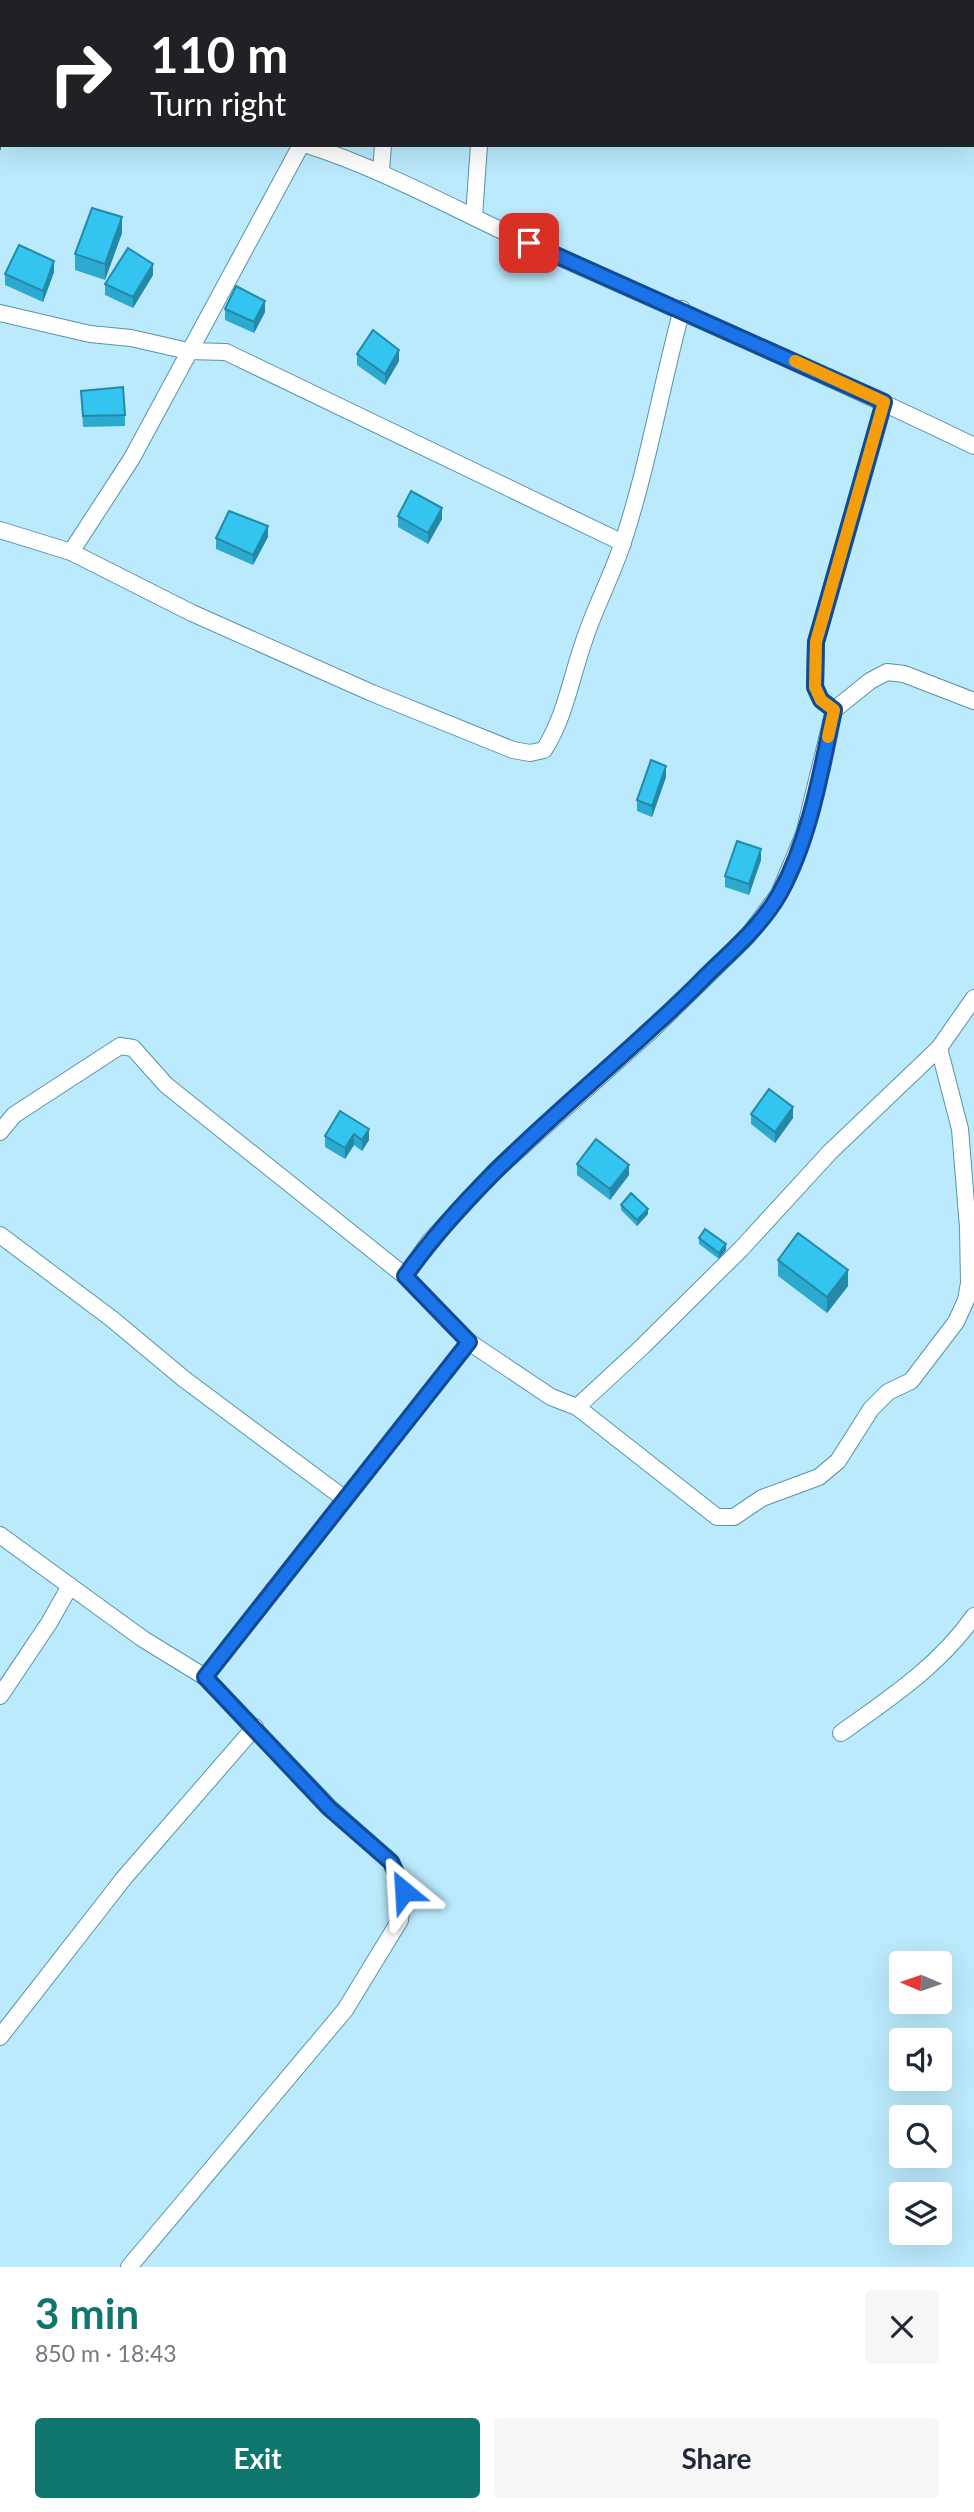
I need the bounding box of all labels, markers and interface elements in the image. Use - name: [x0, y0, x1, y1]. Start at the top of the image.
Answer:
- text: 110 m: [150, 25, 288, 83]
- icon: right: [35, 28, 126, 119]
- text: Turn right: [150, 84, 286, 123]
- pin: [499, 213, 559, 273]
- icon: arrive: [510, 224, 548, 262]
- position arrow: [367, 1854, 441, 1928]
- north arrow: [889, 1951, 952, 2014]
- map controls: [889, 1951, 952, 2245]
- button: sound: [889, 2028, 952, 2091]
- button: search: [889, 2105, 952, 2168]
- button: layers: [889, 2182, 952, 2245]
- text: 3 min: [35, 2288, 139, 2338]
- button: close: [865, 2290, 939, 2364]
- text: 850 m · 18:43: [35, 2339, 177, 2367]
- button: Exit: [35, 2418, 480, 2498]
- button: Share: [494, 2418, 939, 2498]

